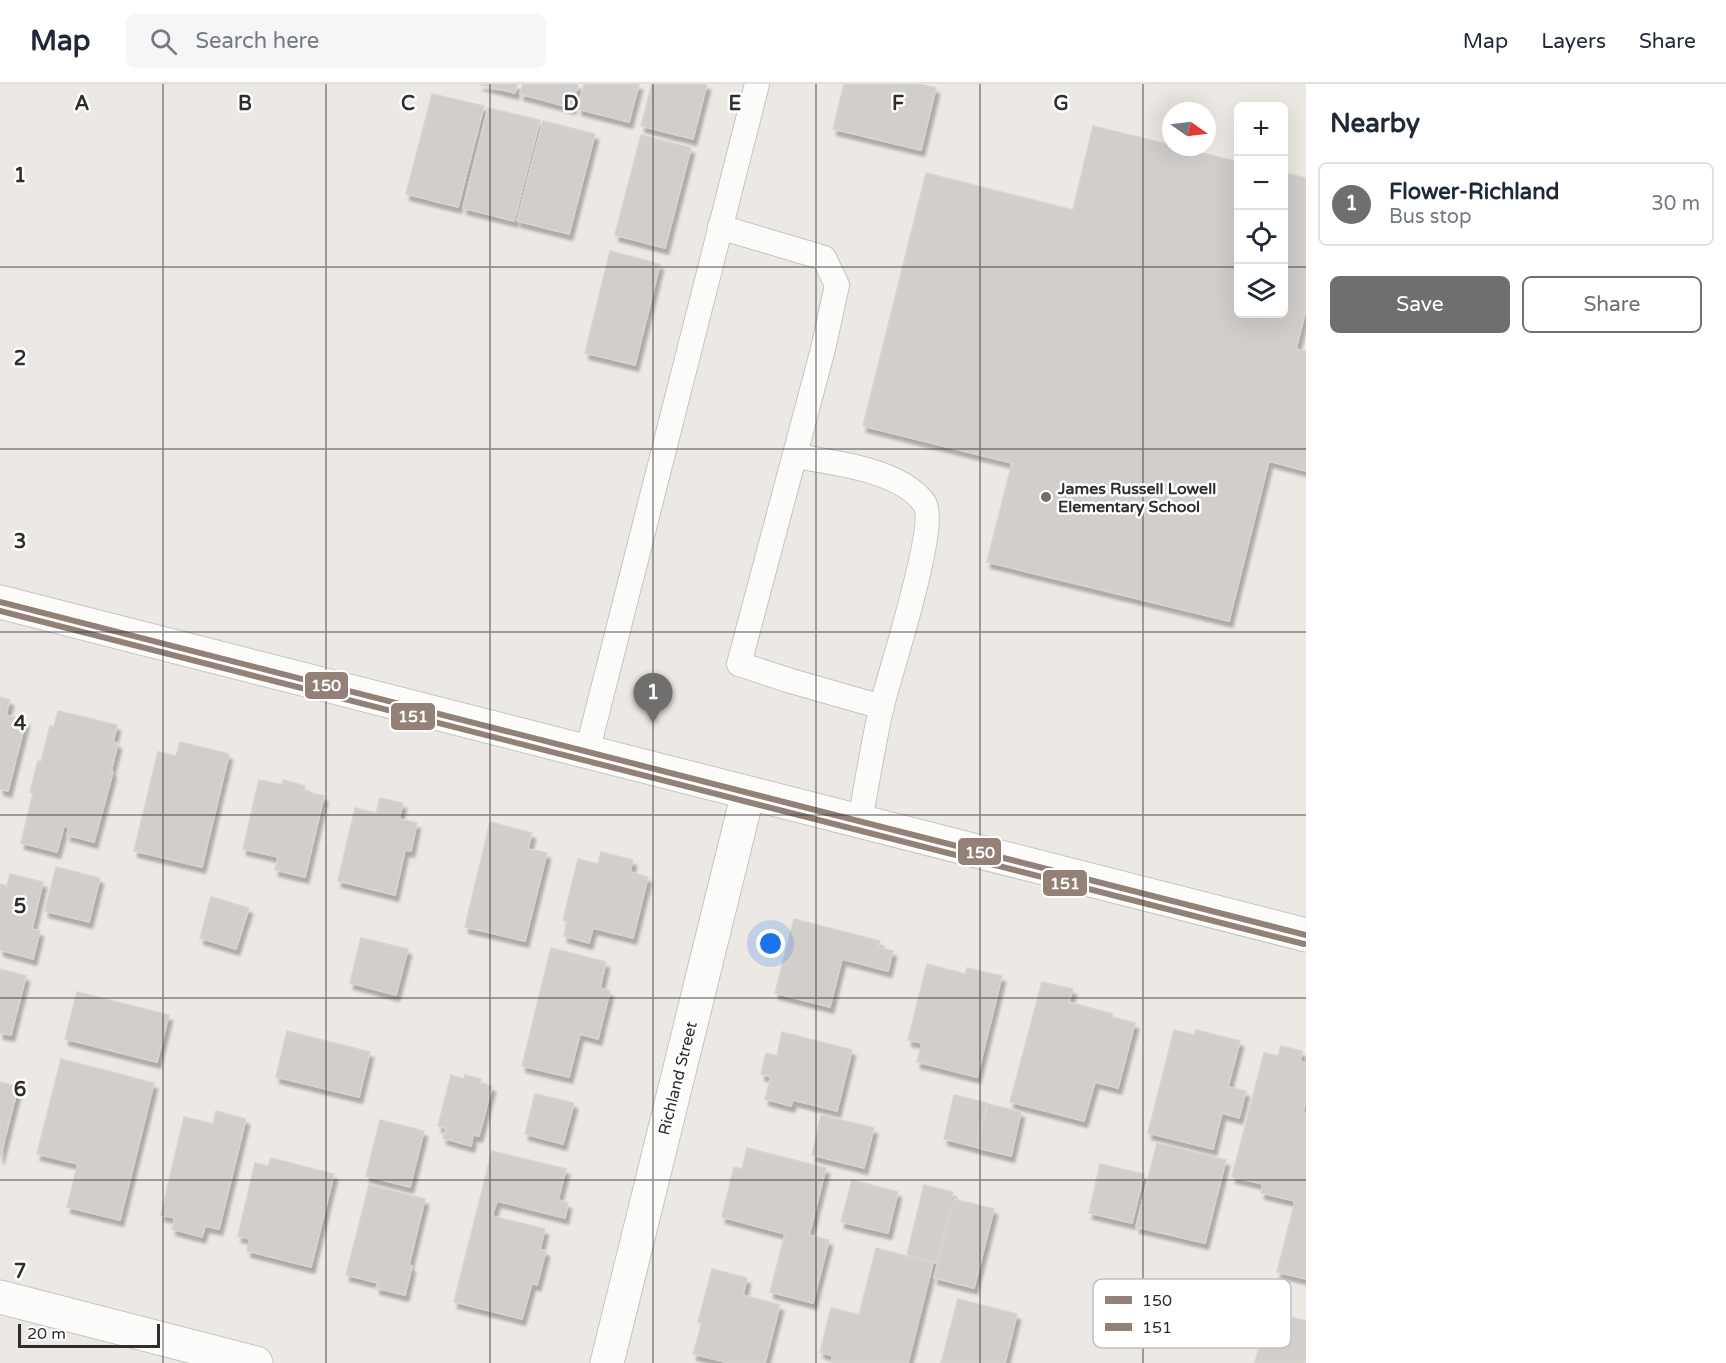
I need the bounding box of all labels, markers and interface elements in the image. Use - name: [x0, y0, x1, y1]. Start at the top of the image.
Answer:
- search box: [126, 14, 546, 68]
- text: Map: [30, 24, 90, 58]
- icon: search: [147, 25, 180, 58]
- text: Search here: [195, 28, 319, 54]
- text: Map: [1463, 29, 1508, 54]
- text: Layers: [1541, 29, 1606, 54]
- text: Share: [1639, 29, 1696, 54]
- text: A: [75, 92, 90, 116]
- text: B: [238, 92, 252, 116]
- text: C: [401, 92, 415, 116]
- text: D: [563, 92, 579, 116]
- text: E: [729, 92, 742, 116]
- text: F: [892, 92, 904, 116]
- text: G: [1053, 92, 1069, 116]
- north arrow: [1162, 102, 1216, 156]
- map controls: [1234, 102, 1288, 318]
- button: +: [1234, 102, 1288, 156]
- text: Nearby: [1330, 108, 1420, 139]
- button: −: [1234, 156, 1288, 210]
- text: 1: [14, 164, 26, 188]
- text: Flower-Richland: [1389, 179, 1559, 205]
- text: 1: [1345, 192, 1358, 216]
- text: 30 m: [1651, 192, 1700, 216]
- text: Bus stop: [1389, 205, 1472, 229]
- button: locate: [1234, 210, 1288, 264]
- button: layers: [1234, 264, 1288, 318]
- button: Save: [1330, 276, 1510, 333]
- button: Share: [1522, 276, 1702, 333]
- text: 2: [14, 347, 26, 371]
- place label: James Russell Lowell Elementary School: [1057, 479, 1216, 517]
- marker: James Russell Lowell Elementary School: [1039, 490, 1053, 504]
- text: 3: [14, 530, 26, 554]
- line badge: 150: [304, 671, 349, 700]
- pin: 1: [634, 674, 672, 723]
- text: 150: [311, 676, 341, 696]
- line badge: 151: [390, 702, 436, 731]
- text: 151: [398, 707, 428, 727]
- text: 4: [14, 712, 27, 736]
- line badge: 150: [957, 837, 1002, 866]
- text: 150: [965, 843, 995, 863]
- line badge: 151: [1042, 869, 1088, 897]
- text: 151: [1050, 874, 1080, 894]
- text: 5: [14, 895, 26, 919]
- your location: [756, 929, 785, 958]
- street label: Richland Street: [654, 1019, 702, 1137]
- text: 6: [14, 1078, 26, 1102]
- text: 7: [14, 1260, 26, 1284]
- legend: [1093, 1279, 1291, 1348]
- text: 150: [1142, 1291, 1172, 1311]
- text: 151: [1142, 1318, 1172, 1338]
- scale bar: [18, 1321, 160, 1348]
- text: 20 m: [27, 1324, 66, 1344]

